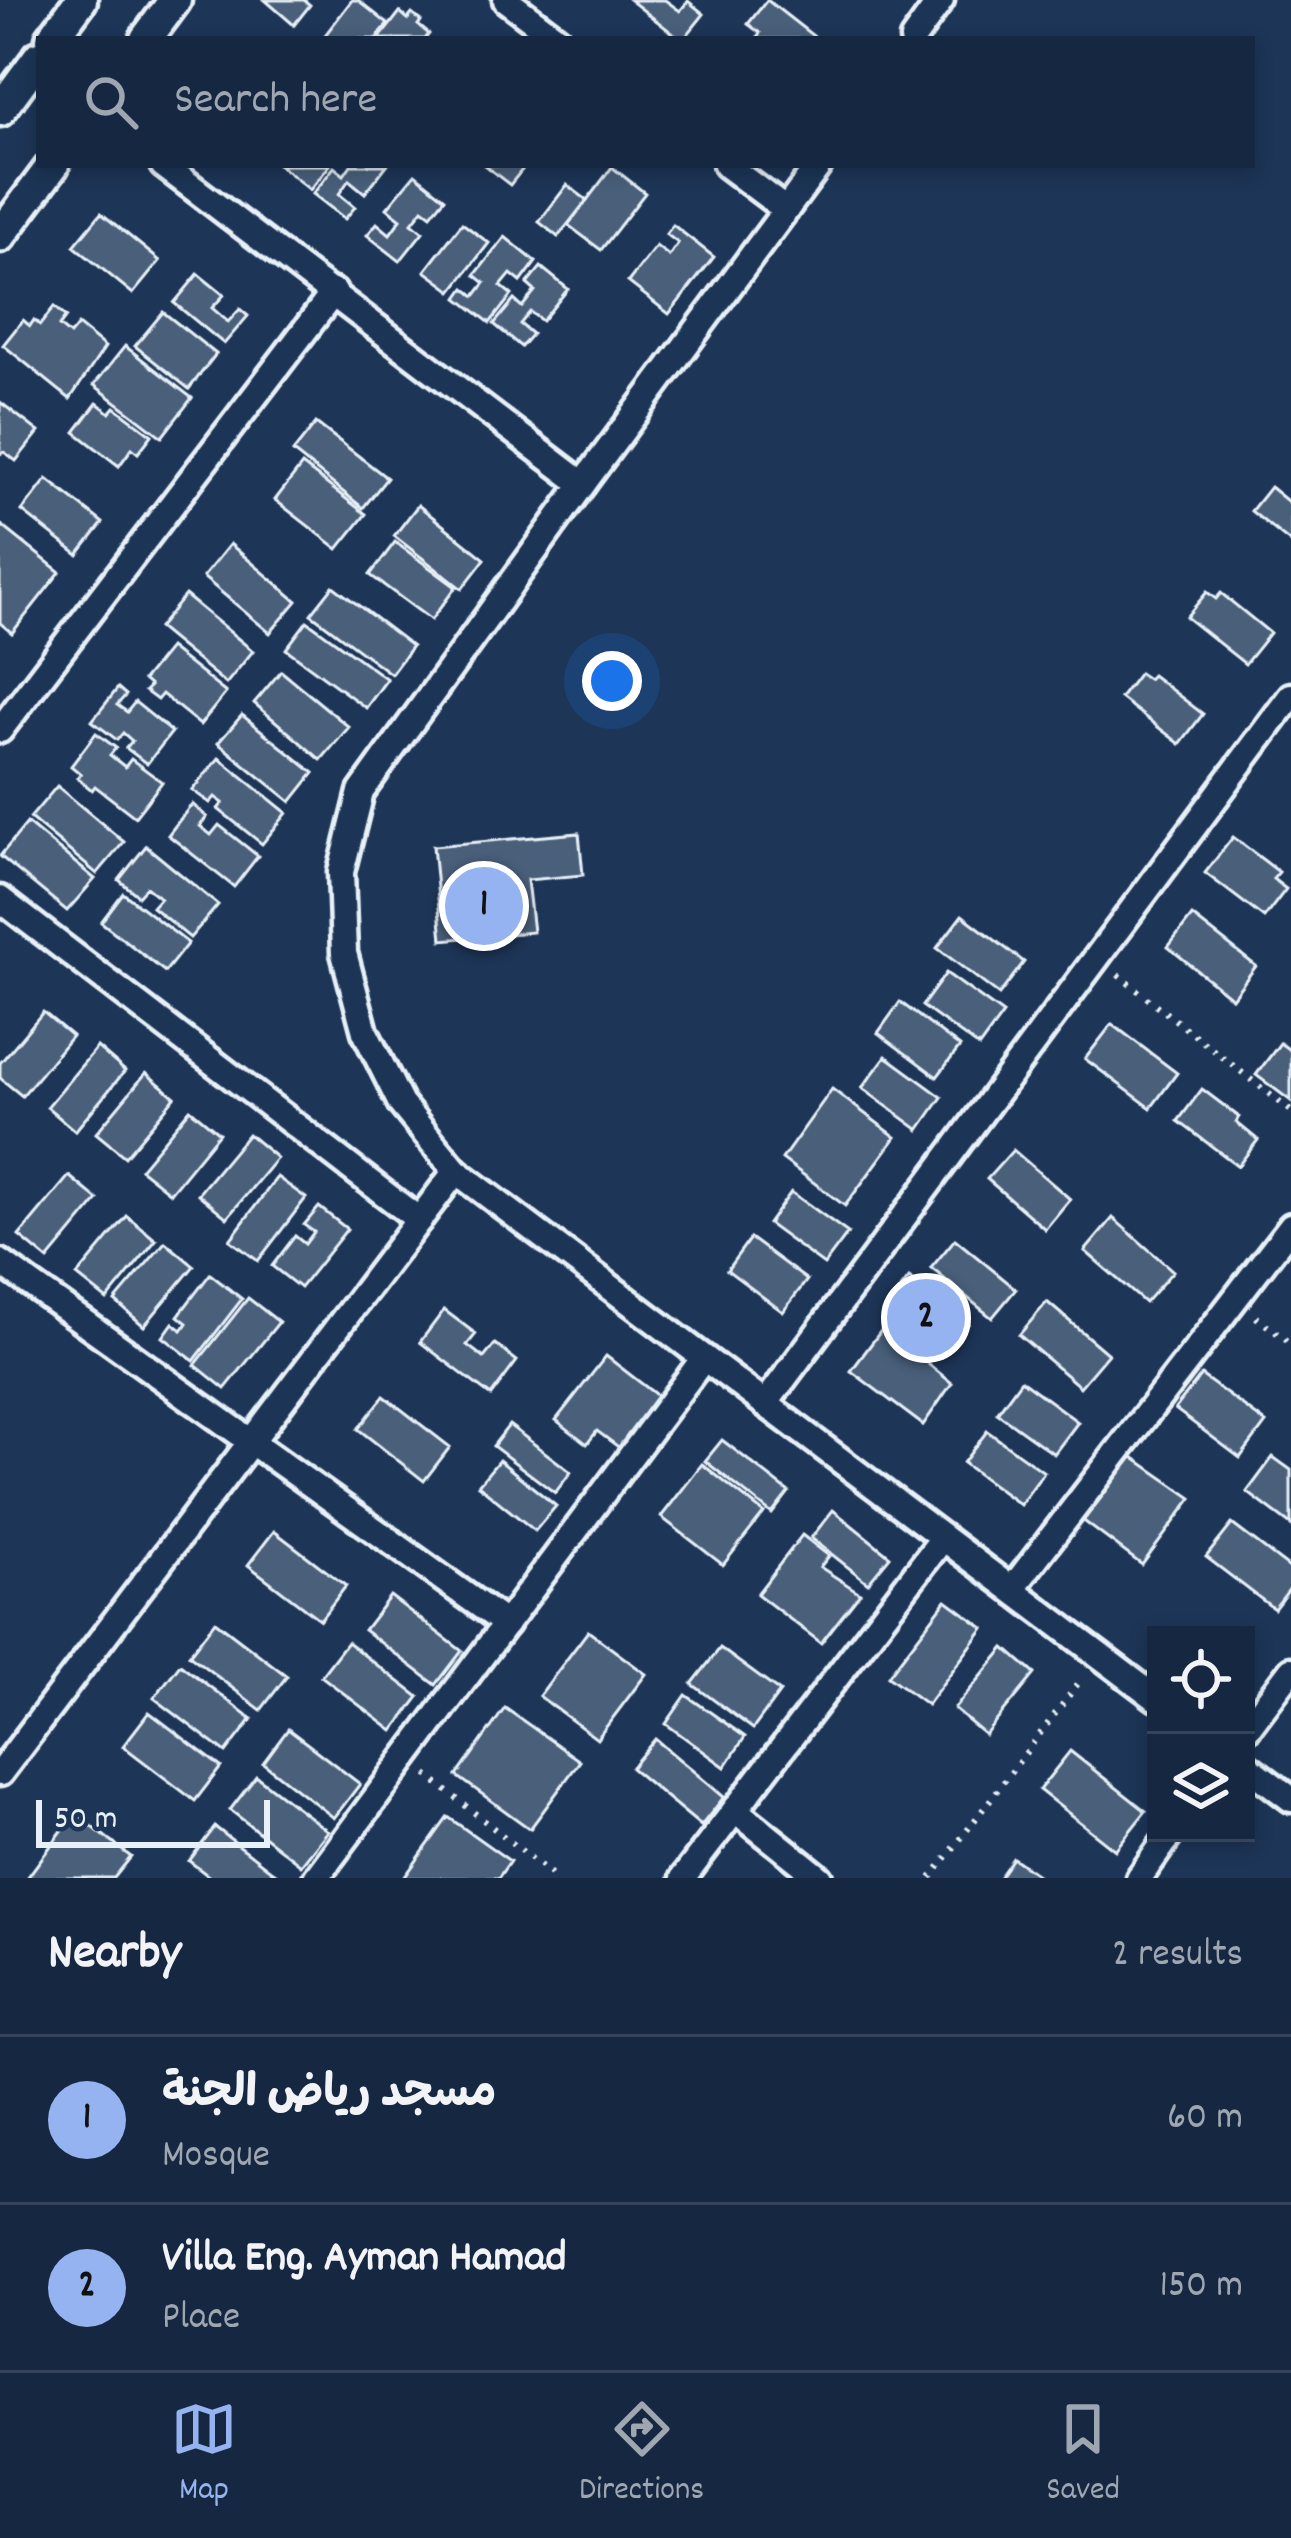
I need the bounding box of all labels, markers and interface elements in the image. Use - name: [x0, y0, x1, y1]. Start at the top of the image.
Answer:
- search box: [36, 36, 1255, 168]
- icon: search: [78, 69, 144, 135]
- text: Search here: [174, 70, 377, 134]
- your location: [582, 651, 642, 711]
- pin: 1: [445, 861, 523, 951]
- pin: 2: [887, 1273, 965, 1363]
- map controls: [1147, 1626, 1255, 1842]
- button: locate: [1147, 1626, 1255, 1734]
- button: layers: [1147, 1734, 1255, 1842]
- scale bar: [36, 1794, 270, 1847]
- text: 50 m: [54, 1797, 118, 1844]
- text: Nearby: [48, 1920, 181, 1992]
- text: 2 results: [1112, 1929, 1243, 1984]
- text: مسجد رياض الجنة: [162, 2064, 496, 2128]
- text: 1: [83, 2092, 91, 2147]
- text: 60 m: [1167, 2092, 1243, 2147]
- text: Mosque: [162, 2130, 270, 2185]
- text: Villa Eng. Ayman Hamad: [162, 2228, 567, 2292]
- text: 2: [78, 2260, 96, 2315]
- text: 150 m: [1159, 2260, 1243, 2315]
- text: Place: [162, 2292, 240, 2347]
- tab: Map: [171, 2396, 237, 2515]
- tab: Directions: [579, 2396, 704, 2515]
- tab: Saved: [1046, 2396, 1120, 2515]

